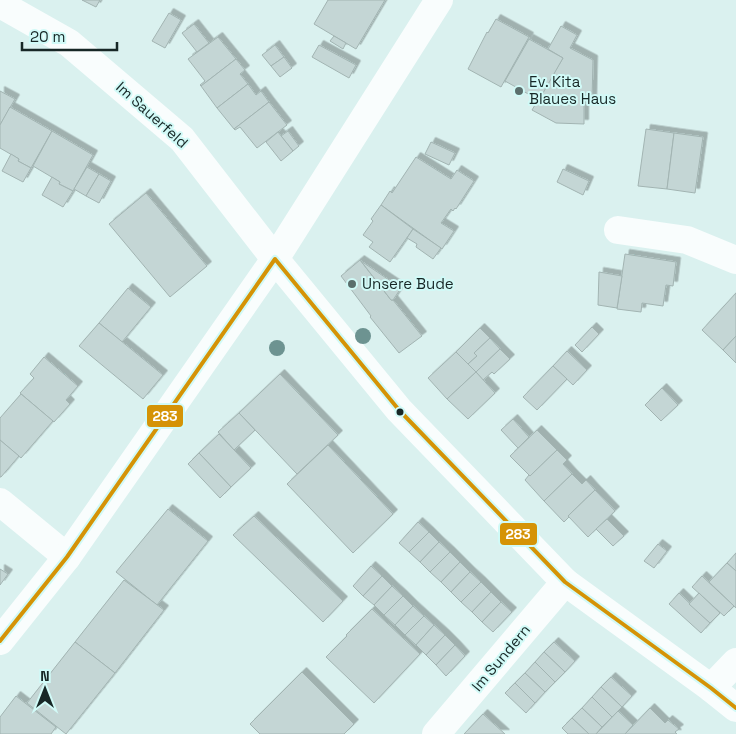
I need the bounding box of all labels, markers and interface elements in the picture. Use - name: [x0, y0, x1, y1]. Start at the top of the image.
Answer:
- scale bar: [22, 20, 118, 52]
- text: 20 m: [30, 27, 65, 46]
- place label: Ev. Kita Blaues Haus: [529, 72, 616, 108]
- street label: Im Sauerfeld: [112, 77, 192, 152]
- marker: Ev. Kita Blaues Haus: [513, 85, 525, 97]
- place label: Unsere Bude: [362, 274, 454, 293]
- marker: Unsere Bude: [346, 278, 358, 290]
- line badge: 283: [146, 404, 184, 428]
- text: 283: [152, 407, 178, 425]
- unlabelled marker: [395, 407, 405, 417]
- line badge: 283: [499, 522, 538, 546]
- text: 283: [505, 525, 531, 543]
- street label: Im Sundern: [467, 620, 534, 695]
- north arrow: [20, 664, 70, 714]
- text: N: [40, 667, 50, 685]

